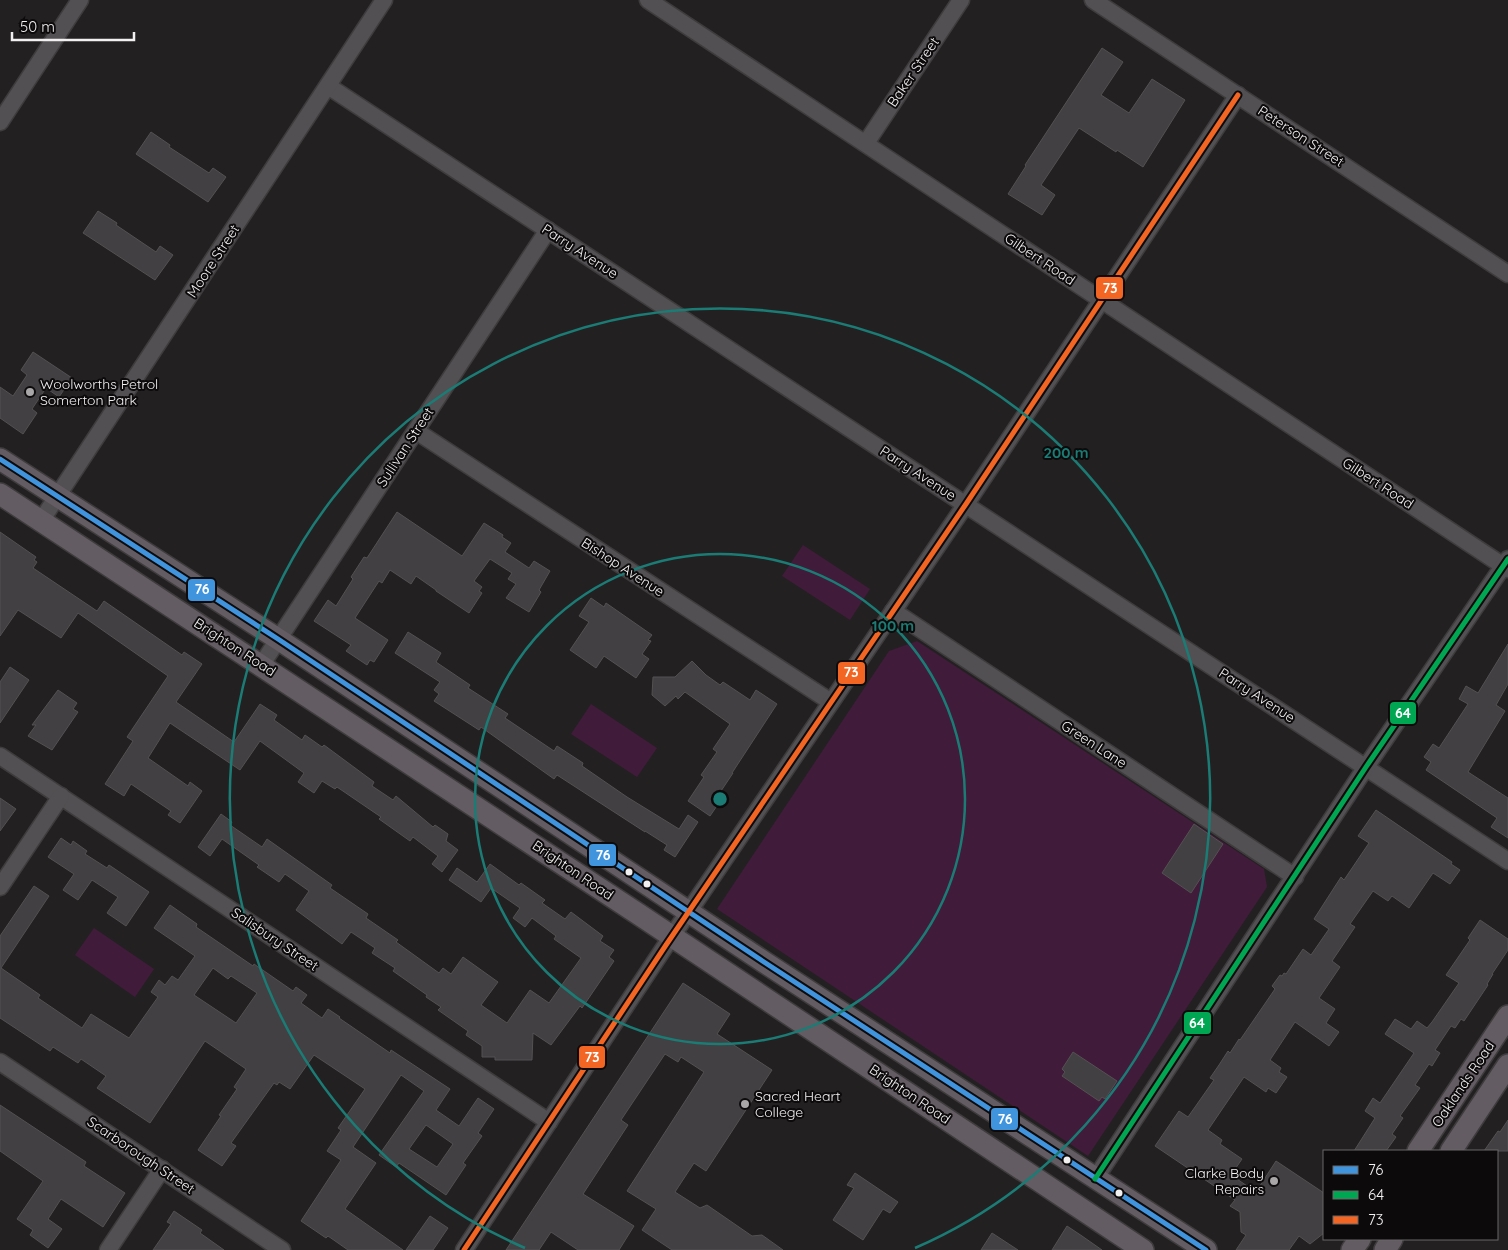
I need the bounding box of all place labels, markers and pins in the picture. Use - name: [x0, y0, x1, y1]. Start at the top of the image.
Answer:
- place label: Woolworths Petrol Somerton Park: [40, 375, 158, 409]
- marker: Woolworths Petrol Somerton Park: [24, 386, 36, 398]
- centre of rings: [711, 790, 729, 808]
- unlabelled marker: [624, 867, 634, 877]
- unlabelled marker: [642, 879, 652, 889]
- place label: Sacred Heart College: [755, 1087, 841, 1121]
- marker: Sacred Heart College: [739, 1098, 751, 1110]
- unlabelled marker: [1062, 1155, 1072, 1165]
- place label: Clarke Body Repairs: [1185, 1164, 1264, 1198]
- marker: Clarke Body Repairs: [1268, 1175, 1280, 1187]
- unlabelled marker: [1114, 1188, 1124, 1198]

